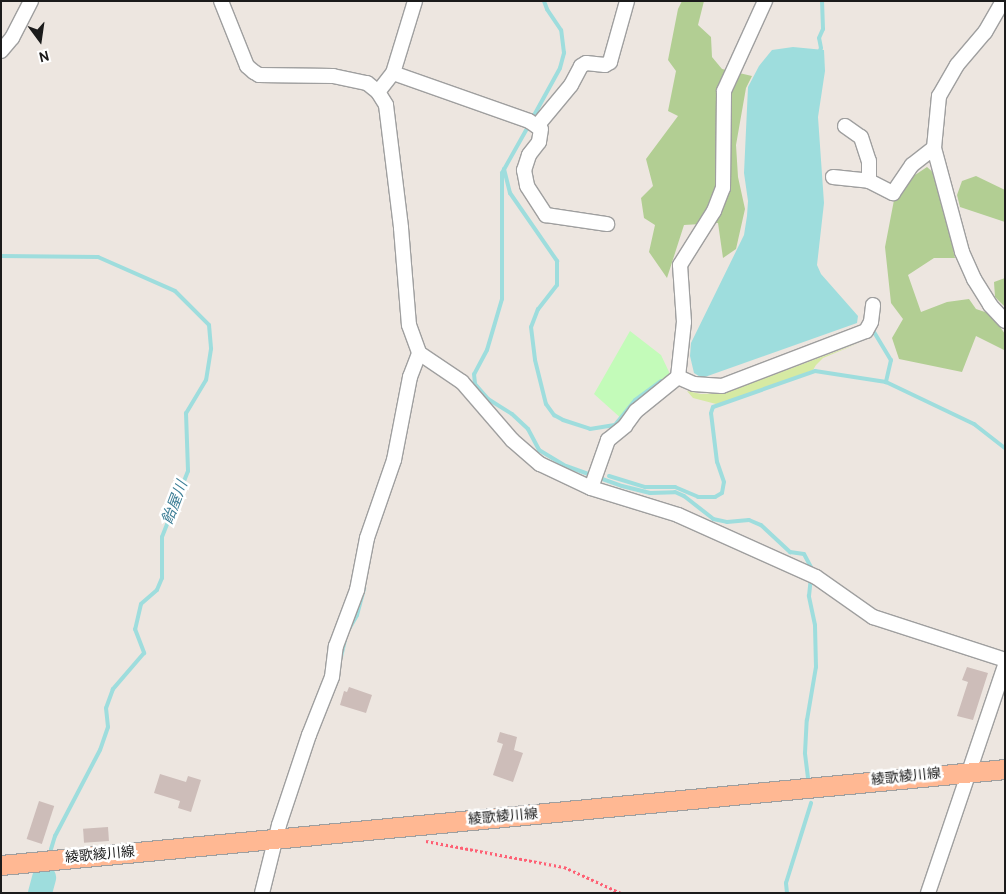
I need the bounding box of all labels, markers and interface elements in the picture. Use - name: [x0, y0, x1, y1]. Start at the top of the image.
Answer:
- north arrow: [15, 15, 65, 65]
- text: N: [37, 46, 51, 65]
- water label: 飴屋川: [160, 479, 192, 527]
- street label: 綾歌綾川線: [870, 766, 942, 790]
- street label: 綾歌綾川線: [467, 807, 539, 829]
- street label: 綾歌綾川線: [64, 845, 136, 867]

